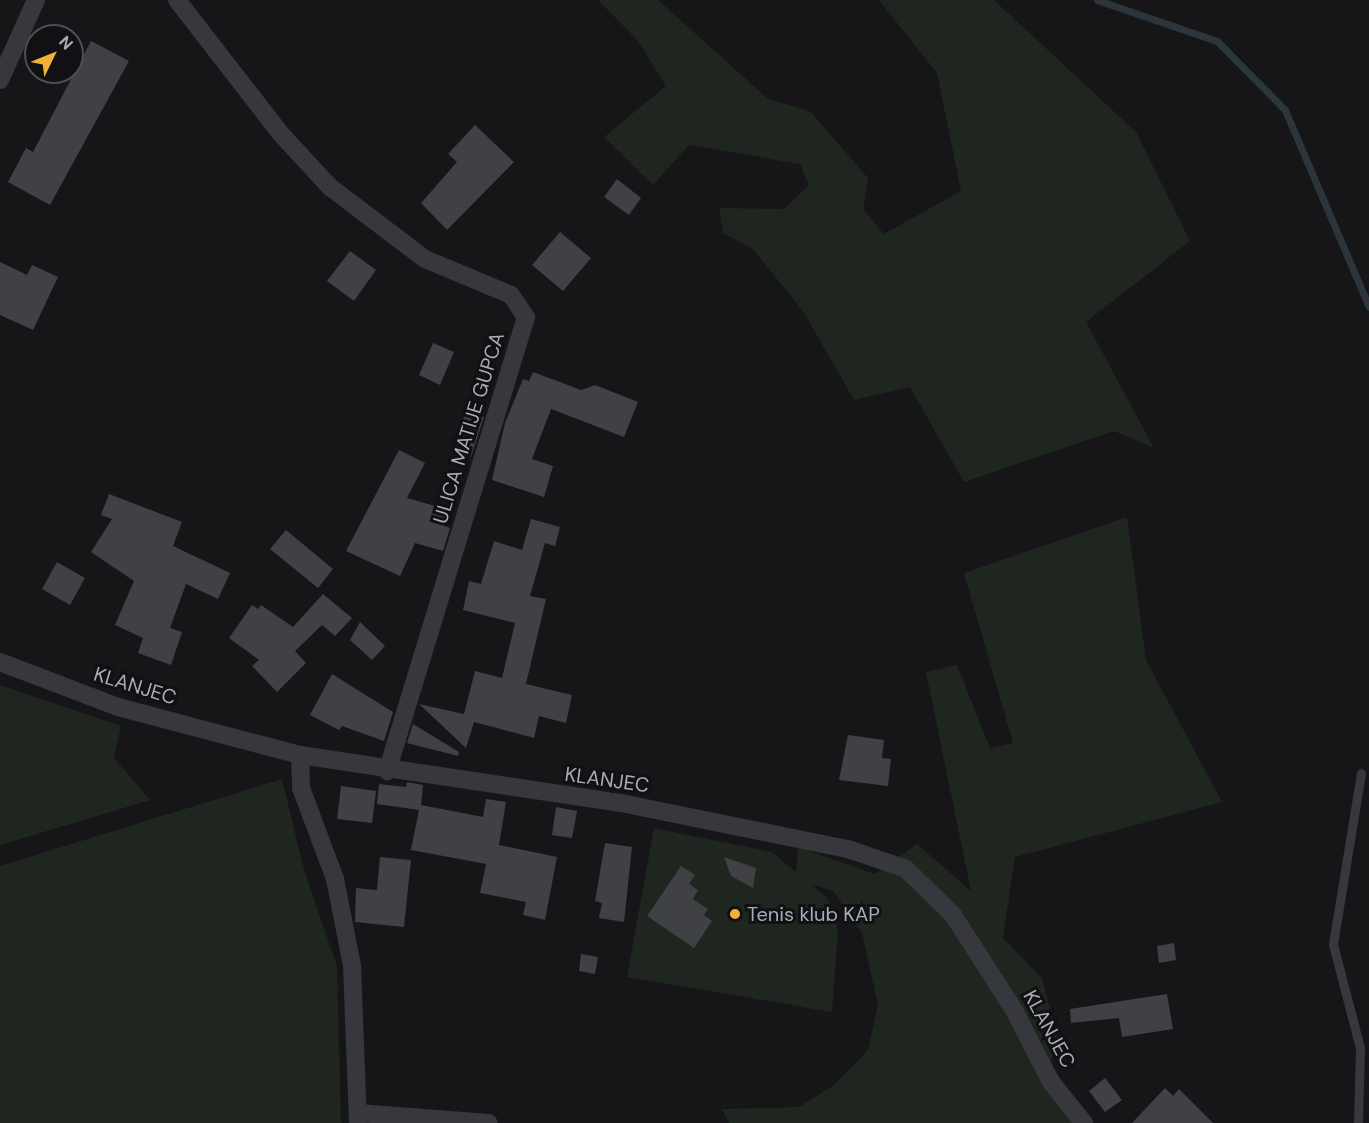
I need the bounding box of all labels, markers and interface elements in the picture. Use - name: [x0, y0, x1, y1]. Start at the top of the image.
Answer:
- north arrow: [24, 24, 84, 84]
- text: N: [54, 31, 78, 54]
- street label: ULICA MATIJE GUPCA: [428, 329, 510, 527]
- street label: KLANJEC: [91, 662, 179, 710]
- street label: KLANJEC: [563, 762, 651, 798]
- place label: Tenis klub KAP: [747, 902, 880, 926]
- marker: Tenis klub KAP: [728, 907, 742, 921]
- street label: KLANJEC: [1018, 986, 1080, 1072]

